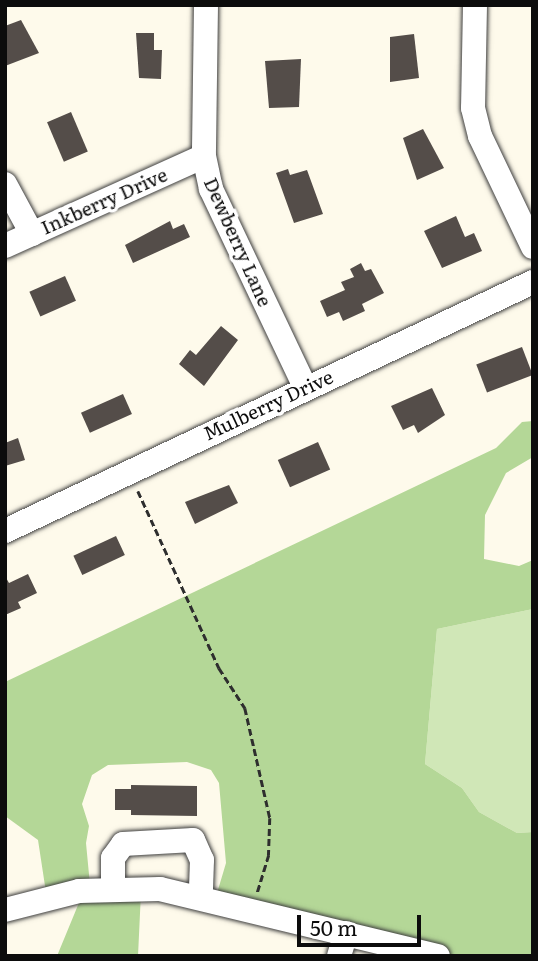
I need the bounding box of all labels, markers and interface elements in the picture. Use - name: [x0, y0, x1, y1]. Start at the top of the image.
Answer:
- street label: Inkberry Drive: [37, 163, 171, 239]
- street label: Dewberry Lane: [199, 174, 277, 310]
- street label: Mulberry Drive: [200, 365, 336, 445]
- scale bar: [300, 902, 424, 946]
- text: 50 m: [310, 911, 357, 942]

